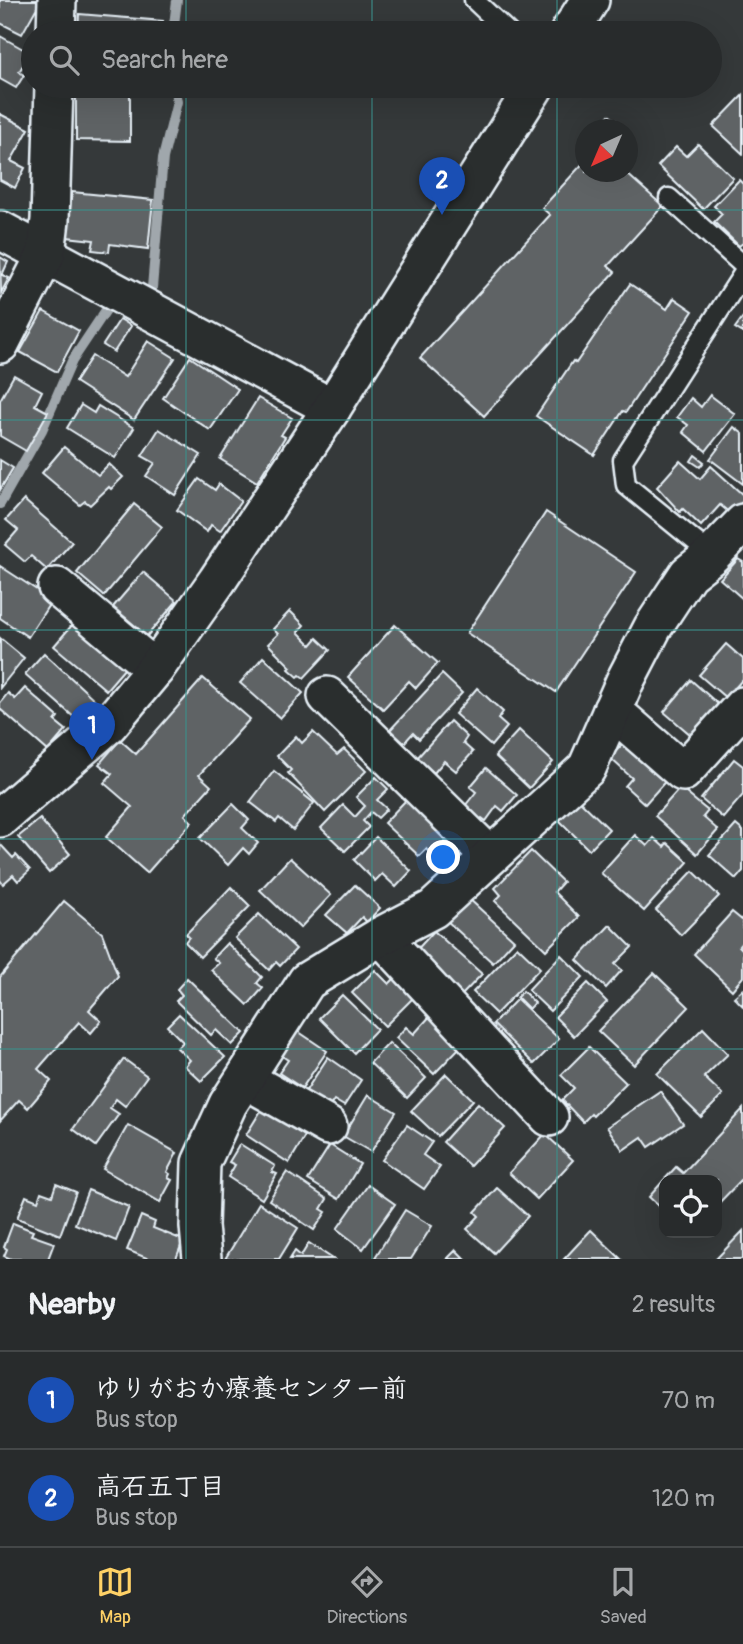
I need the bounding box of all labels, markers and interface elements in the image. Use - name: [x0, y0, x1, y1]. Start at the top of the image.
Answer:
- search box: [21, 21, 722, 98]
- icon: search: [45, 41, 83, 79]
- text: Search here: [101, 44, 228, 76]
- north arrow: [575, 119, 638, 182]
- pin: 2: [419, 157, 465, 215]
- pin: 1: [69, 702, 115, 760]
- your location: [426, 840, 460, 874]
- map controls: [659, 1175, 722, 1238]
- button: locate: [659, 1175, 722, 1238]
- text: Nearby: [28, 1286, 115, 1323]
- text: 2 results: [632, 1290, 715, 1319]
- text: ゆりがおか療養センター前: [95, 1373, 407, 1405]
- text: 1: [47, 1386, 56, 1415]
- text: 70 m: [662, 1386, 715, 1415]
- text: Bus stop: [95, 1405, 178, 1434]
- text: 高石五丁目: [95, 1471, 225, 1503]
- text: 2: [45, 1484, 57, 1513]
- text: 120 m: [652, 1484, 715, 1513]
- text: Bus stop: [95, 1503, 178, 1532]
- tab: Map: [96, 1563, 134, 1629]
- tab: Directions: [327, 1563, 407, 1629]
- tab: Saved: [600, 1563, 647, 1629]

